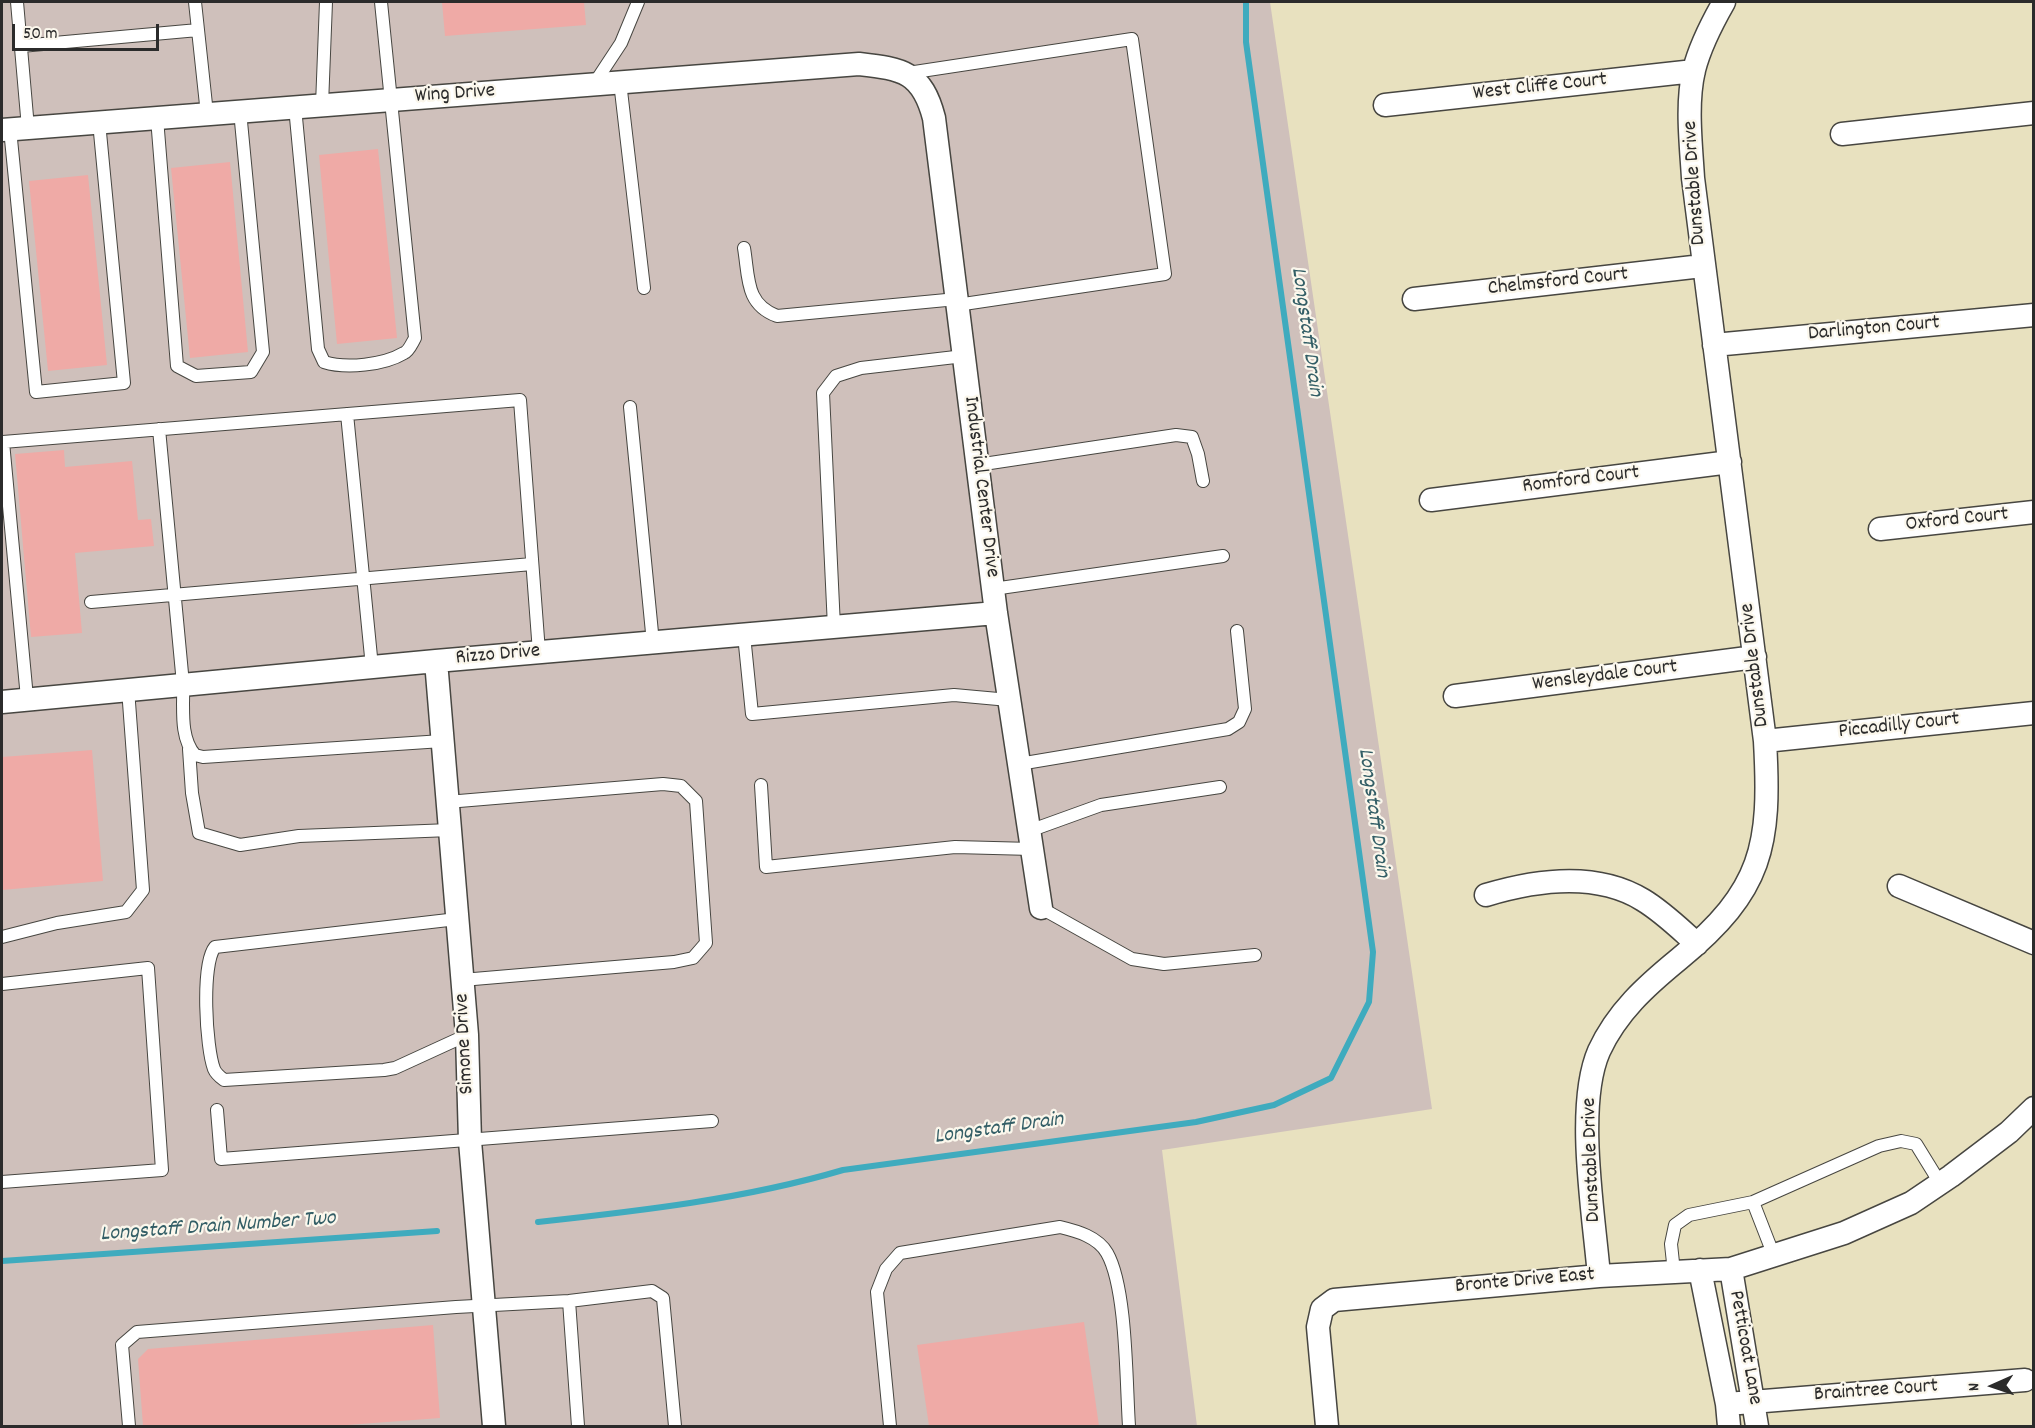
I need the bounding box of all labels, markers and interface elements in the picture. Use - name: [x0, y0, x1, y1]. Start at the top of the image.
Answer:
- scale bar: [15, 12, 162, 50]
- text: 50 m: [23, 22, 58, 47]
- street label: West Cliffe Court: [1472, 68, 1608, 108]
- street label: Wing Drive: [414, 80, 496, 110]
- street label: Dunstable Drive: [1679, 120, 1713, 246]
- street label: Chelmsford Court: [1487, 263, 1629, 303]
- water label: Longstaff Drain: [1283, 266, 1327, 398]
- street label: Darlington Court: [1807, 312, 1941, 348]
- street label: Industrial Center Drive: [956, 395, 1004, 579]
- street label: Romford Court: [1521, 461, 1641, 501]
- street label: Oxford Court: [1904, 503, 2010, 539]
- street label: Dunstable Drive: [1736, 602, 1776, 728]
- street label: Rizzo Drive: [455, 640, 541, 672]
- street label: Wensleydale Court: [1531, 656, 1679, 698]
- street label: Piccadilly Court: [1837, 708, 1961, 746]
- water label: Longstaff Drain: [1350, 747, 1394, 879]
- street label: Simone Drive: [451, 993, 481, 1095]
- street label: Dunstable Drive: [1578, 1097, 1608, 1223]
- water label: Longstaff Drain: [933, 1108, 1065, 1152]
- water label: Longstaff Drain Number Two: [99, 1207, 337, 1249]
- street label: Bronte Drive East: [1454, 1263, 1596, 1301]
- street label: Petticoat Lane: [1722, 1289, 1766, 1407]
- north arrow: [1963, 1356, 2023, 1416]
- street label: Braintree Court: [1813, 1375, 1939, 1409]
- text: N: [1963, 1382, 1986, 1392]

